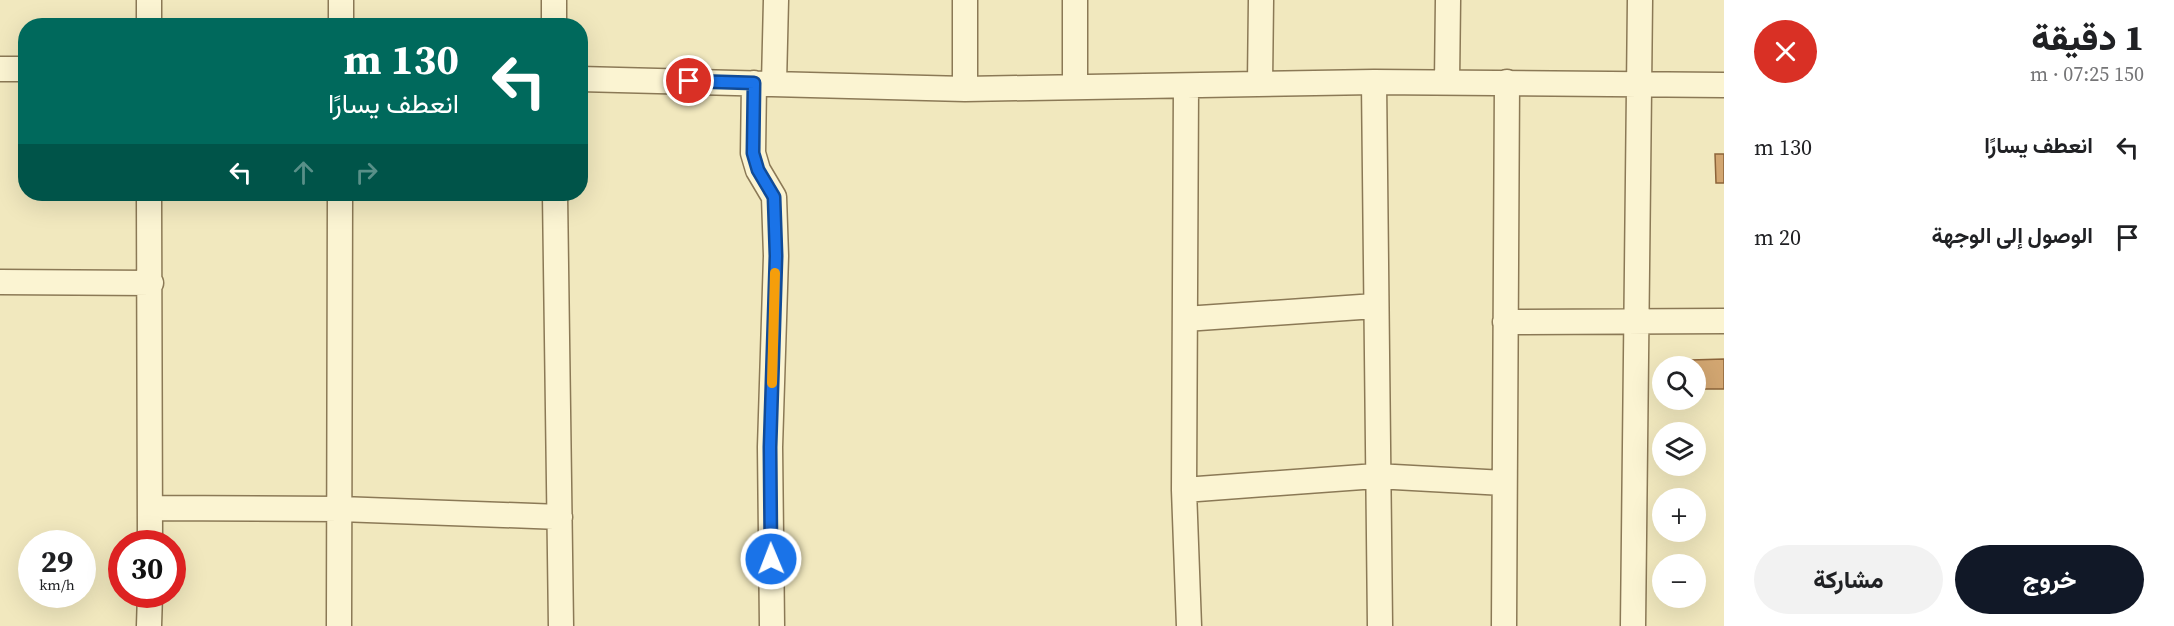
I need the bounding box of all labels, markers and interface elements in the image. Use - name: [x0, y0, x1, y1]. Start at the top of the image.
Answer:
- text: 1 دقيقة: [2031, 13, 2144, 62]
- button: close: [1754, 20, 1817, 83]
- text: 130 m: [344, 30, 459, 88]
- icon: left: [480, 42, 558, 120]
- pin: [663, 55, 714, 106]
- text: 150 m · 07:25: [2030, 60, 2144, 88]
- icon: arrive: [672, 64, 705, 97]
- text: انعطف يسارًا: [328, 85, 459, 122]
- text: انعطف يسارًا: [1984, 130, 2093, 160]
- icon: left: [2111, 131, 2144, 164]
- text: 130 m: [1754, 132, 1812, 162]
- icon: left: [224, 156, 257, 189]
- icon: ahead: [287, 156, 320, 189]
- icon: right: [350, 156, 383, 189]
- text: الوصول إلى الوجهة: [1931, 220, 2093, 250]
- icon: arrive: [2111, 221, 2144, 254]
- text: 20 m: [1754, 222, 1801, 252]
- map controls: [1652, 356, 1706, 608]
- button: search: [1652, 356, 1706, 410]
- button: layers: [1652, 422, 1706, 476]
- button: +: [1652, 488, 1706, 542]
- position arrow: [739, 527, 803, 591]
- speed limit sign: 30: [108, 530, 186, 608]
- text: 29: [41, 541, 73, 582]
- button: مشاركة: [1754, 545, 1943, 614]
- button: خروج: [1955, 545, 2144, 614]
- button: −: [1652, 554, 1706, 608]
- text: km/h: [39, 574, 75, 595]

